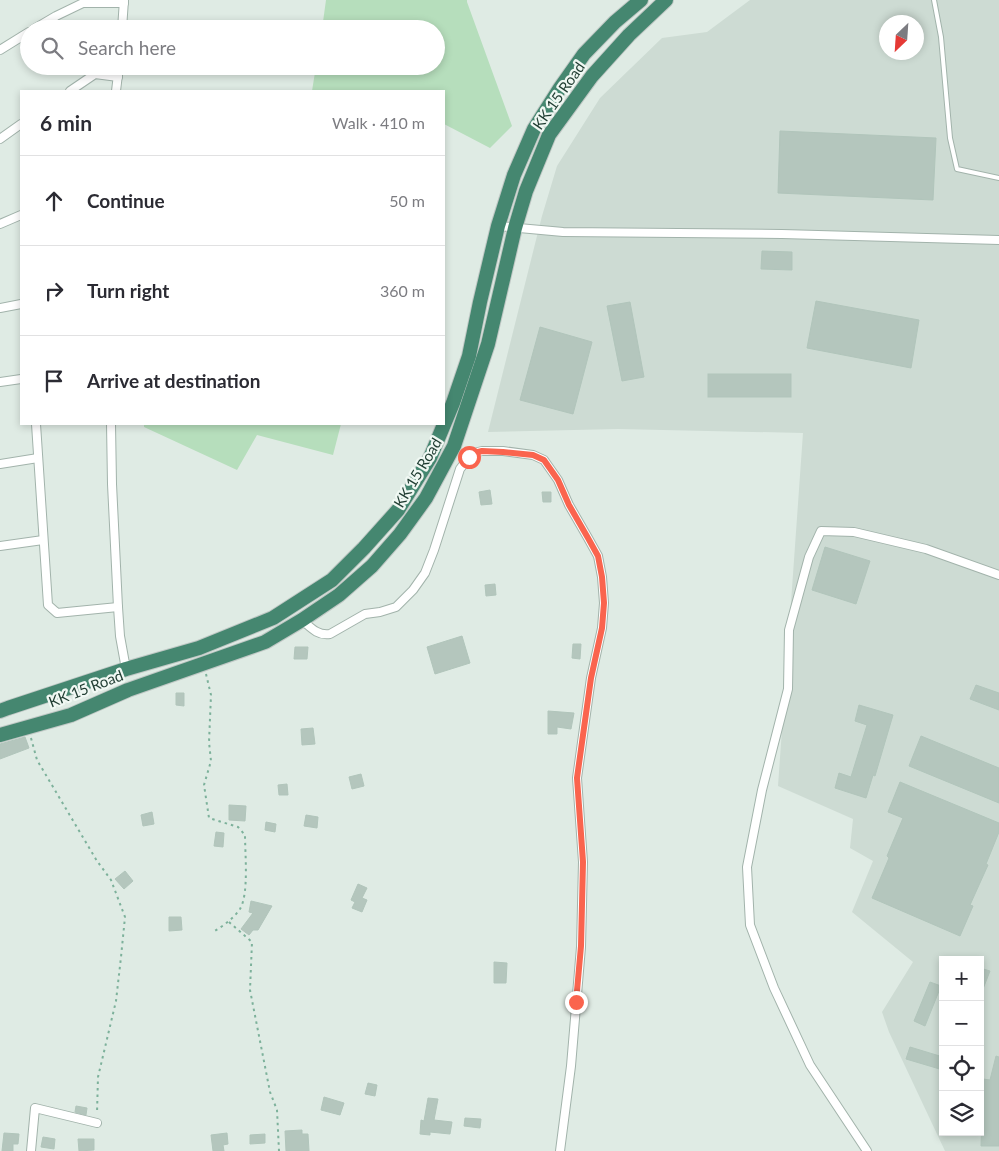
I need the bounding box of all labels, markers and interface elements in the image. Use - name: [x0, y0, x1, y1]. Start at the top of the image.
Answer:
- north arrow: [879, 15, 924, 60]
- search box: [20, 20, 445, 75]
- icon: search: [38, 34, 66, 62]
- text: Search here: [78, 36, 176, 59]
- street label: KK 15 Road: [528, 58, 588, 133]
- text: 6 min: [40, 110, 92, 135]
- text: Walk · 410 m: [332, 113, 425, 132]
- icon: ahead: [40, 187, 68, 215]
- text: Continue: [87, 189, 165, 212]
- text: 50 m: [389, 191, 425, 210]
- icon: right: [40, 277, 68, 305]
- text: Turn right: [87, 279, 169, 302]
- text: 360 m: [380, 281, 425, 300]
- icon: arrive: [40, 367, 68, 395]
- text: Arrive at destination: [87, 369, 260, 392]
- street label: KK 15 Road: [389, 434, 445, 511]
- route start: [458, 446, 481, 469]
- street label: KK 15 Road: [46, 666, 125, 710]
- map controls: [939, 956, 984, 1136]
- button: +: [939, 956, 984, 1001]
- route end: [565, 991, 588, 1014]
- button: −: [939, 1001, 984, 1046]
- button: locate: [939, 1046, 984, 1091]
- button: layers: [939, 1091, 984, 1136]

